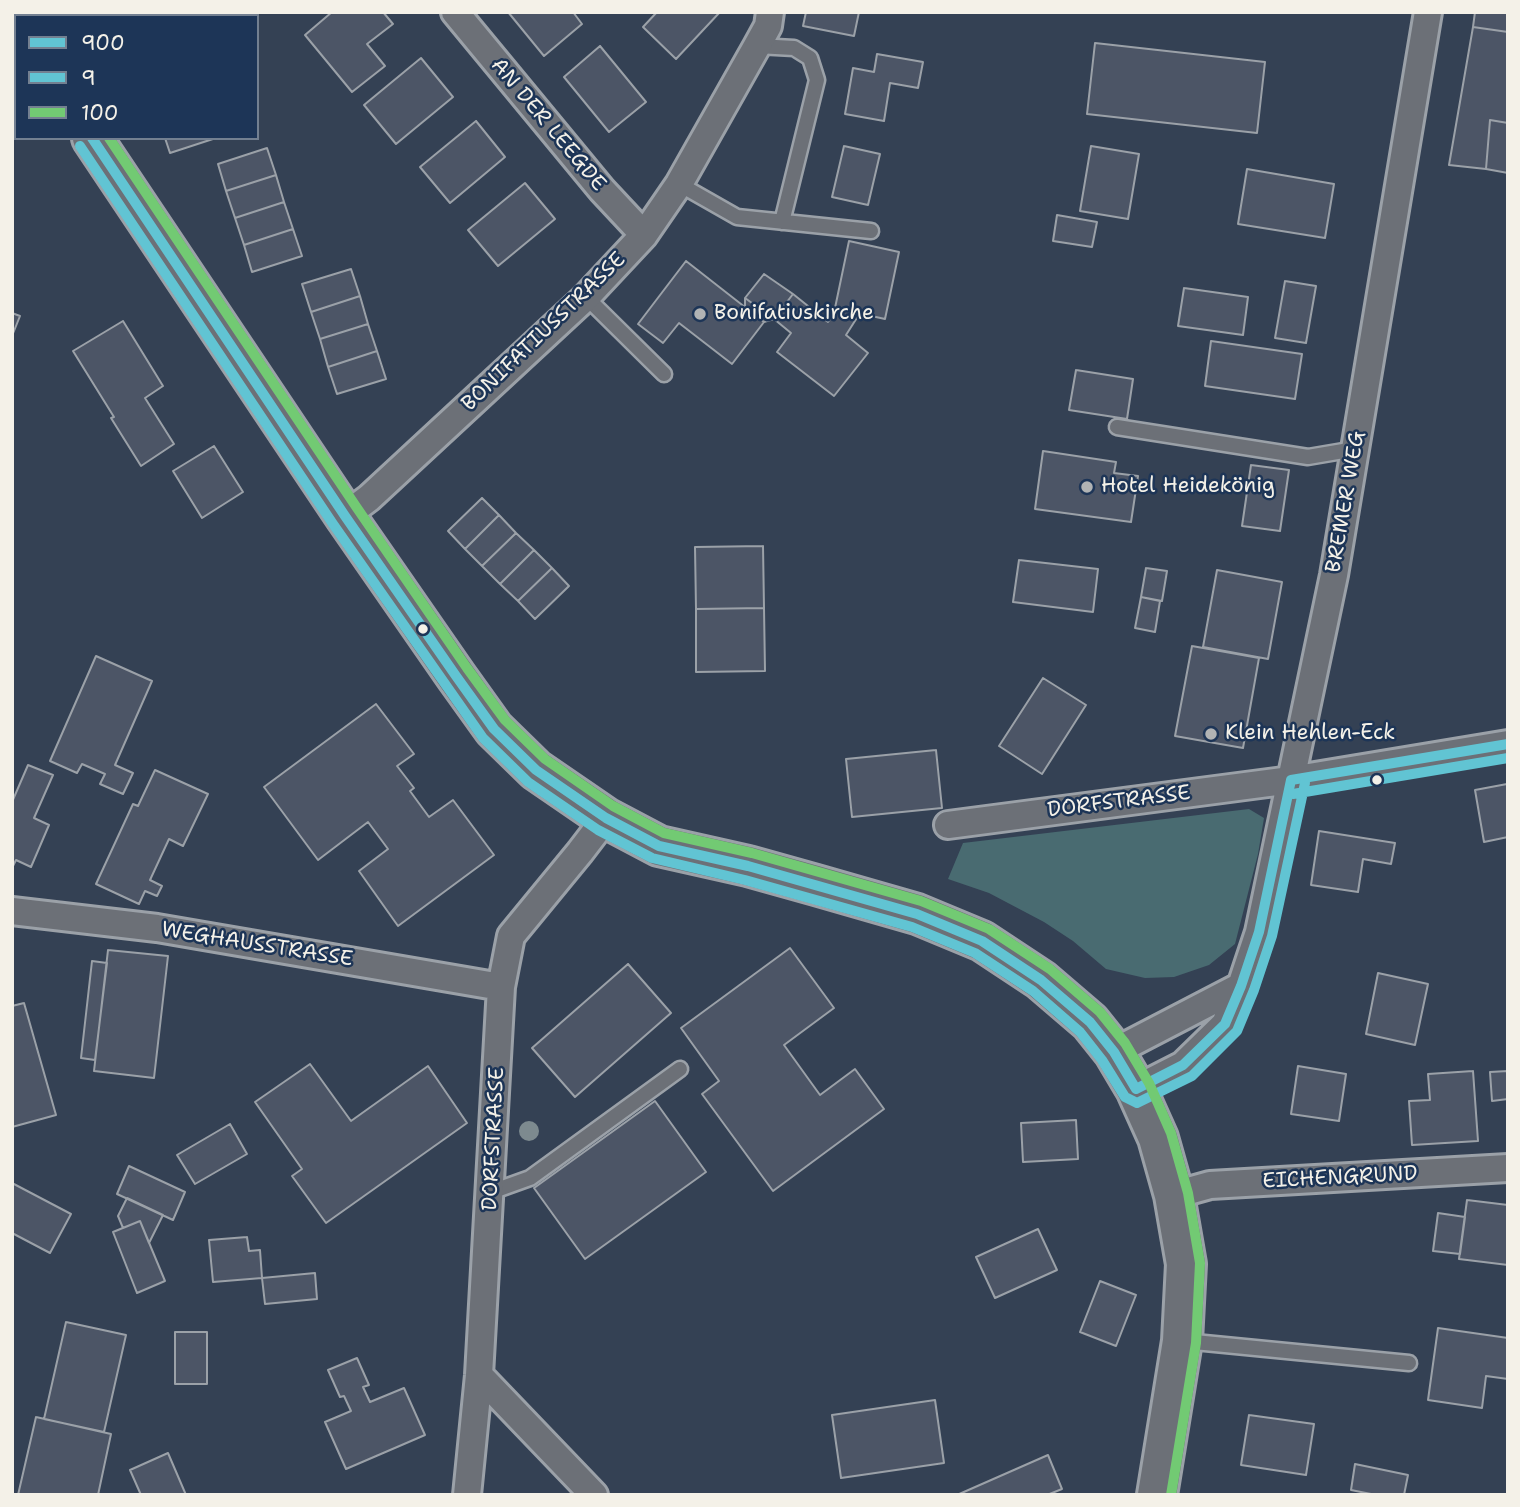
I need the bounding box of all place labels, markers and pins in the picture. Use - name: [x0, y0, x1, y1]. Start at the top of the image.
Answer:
- place label: Bonifatiuskirche: [714, 301, 874, 327]
- marker: Bonifatiuskirche: [692, 306, 708, 322]
- place label: Hotel Heidekönig: [1101, 474, 1275, 500]
- marker: Hotel Heidekönig: [1079, 479, 1095, 495]
- unlabelled marker: [416, 622, 430, 636]
- place label: Klein Hehlen-Eck: [1225, 721, 1395, 747]
- marker: Klein Hehlen-Eck: [1203, 726, 1219, 742]
- unlabelled marker: [1370, 773, 1384, 787]

